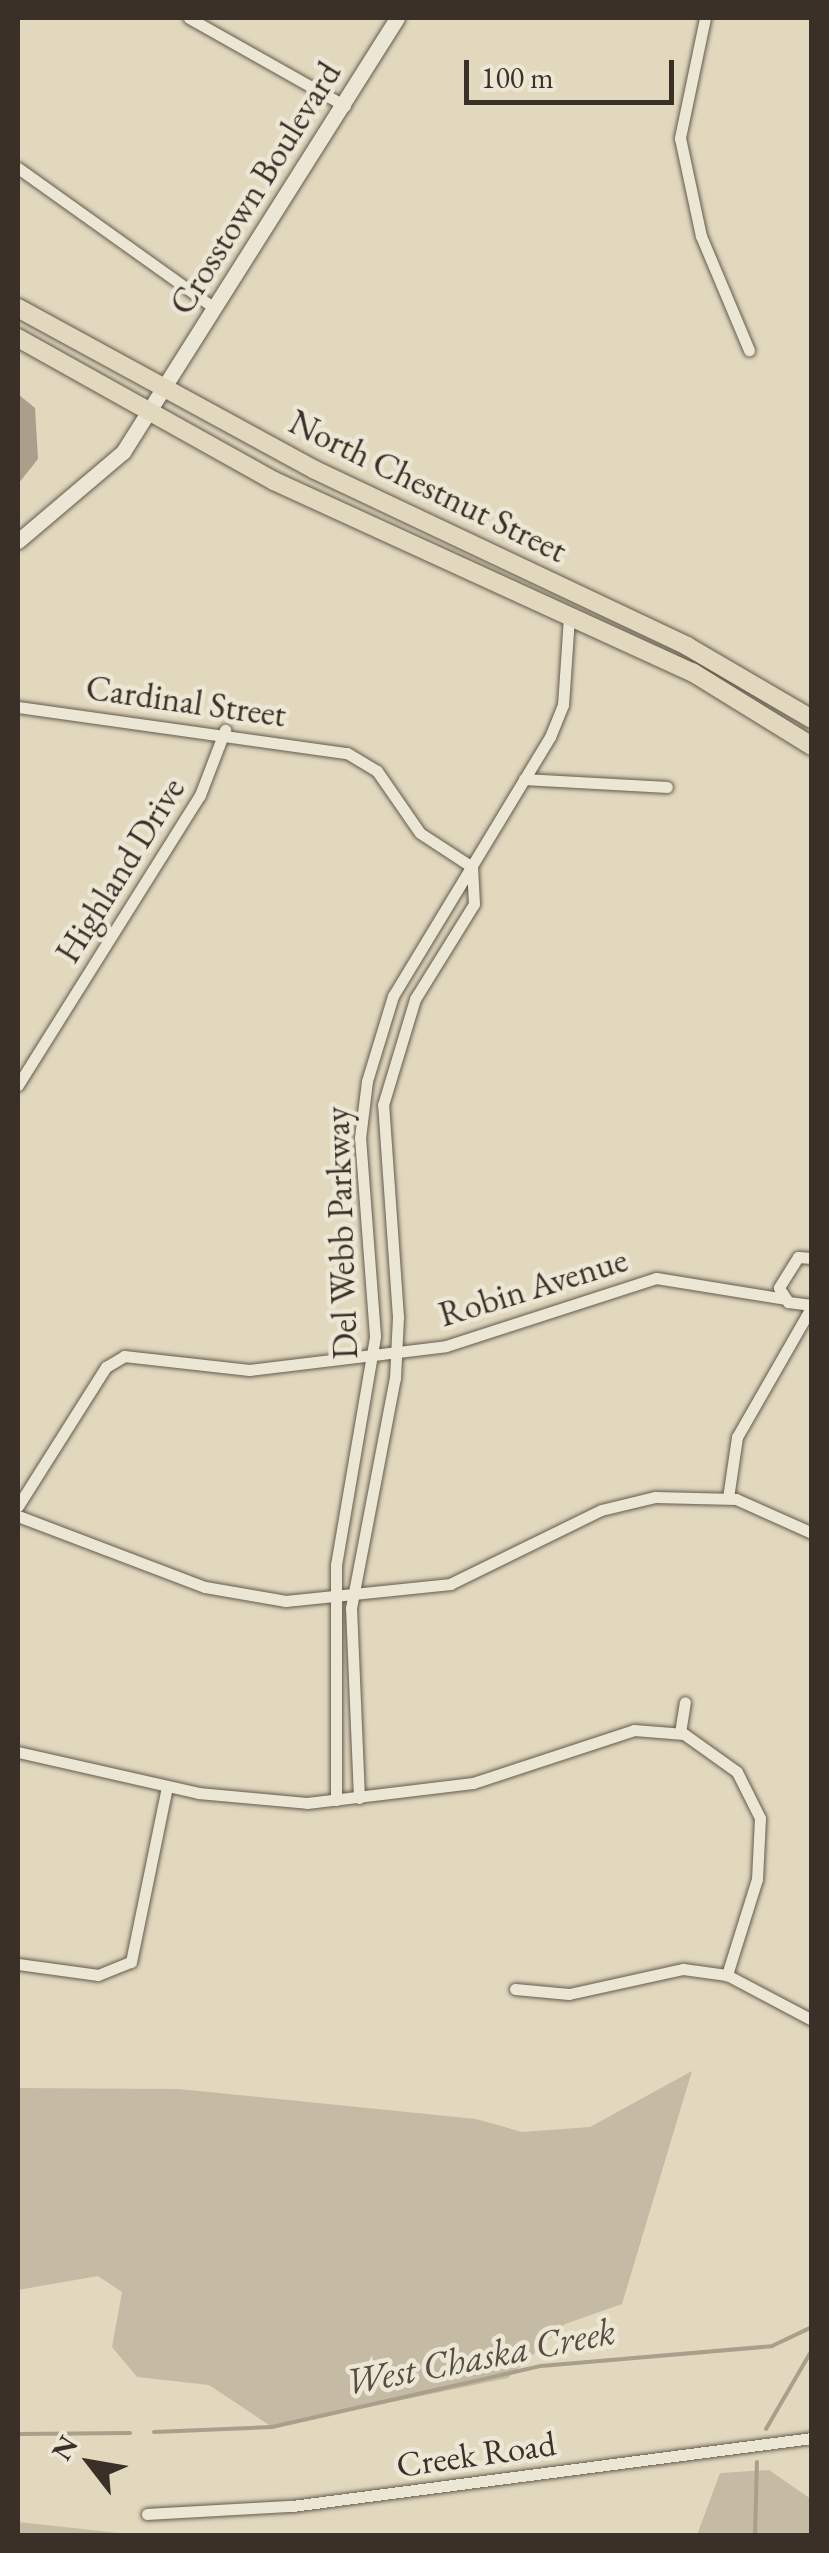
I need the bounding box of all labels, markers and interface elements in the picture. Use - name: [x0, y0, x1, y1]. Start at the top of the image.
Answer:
- scale bar: [469, 40, 679, 102]
- street label: Crosstown Boulevard: [160, 54, 350, 322]
- text: 100 m: [481, 58, 554, 97]
- street label: North Chestnut Street: [282, 401, 574, 571]
- street label: Cardinal Street: [83, 666, 289, 736]
- street label: Highland Drive: [46, 770, 194, 970]
- street label: Del Webb Parkway: [316, 1106, 366, 1360]
- street label: Robin Avenue: [434, 1238, 632, 1336]
- water label: West Chaska Creek: [341, 2307, 619, 2405]
- north arrow: [40, 2413, 140, 2513]
- street label: Creek Road: [394, 2422, 558, 2486]
- text: N: [43, 2429, 86, 2467]

